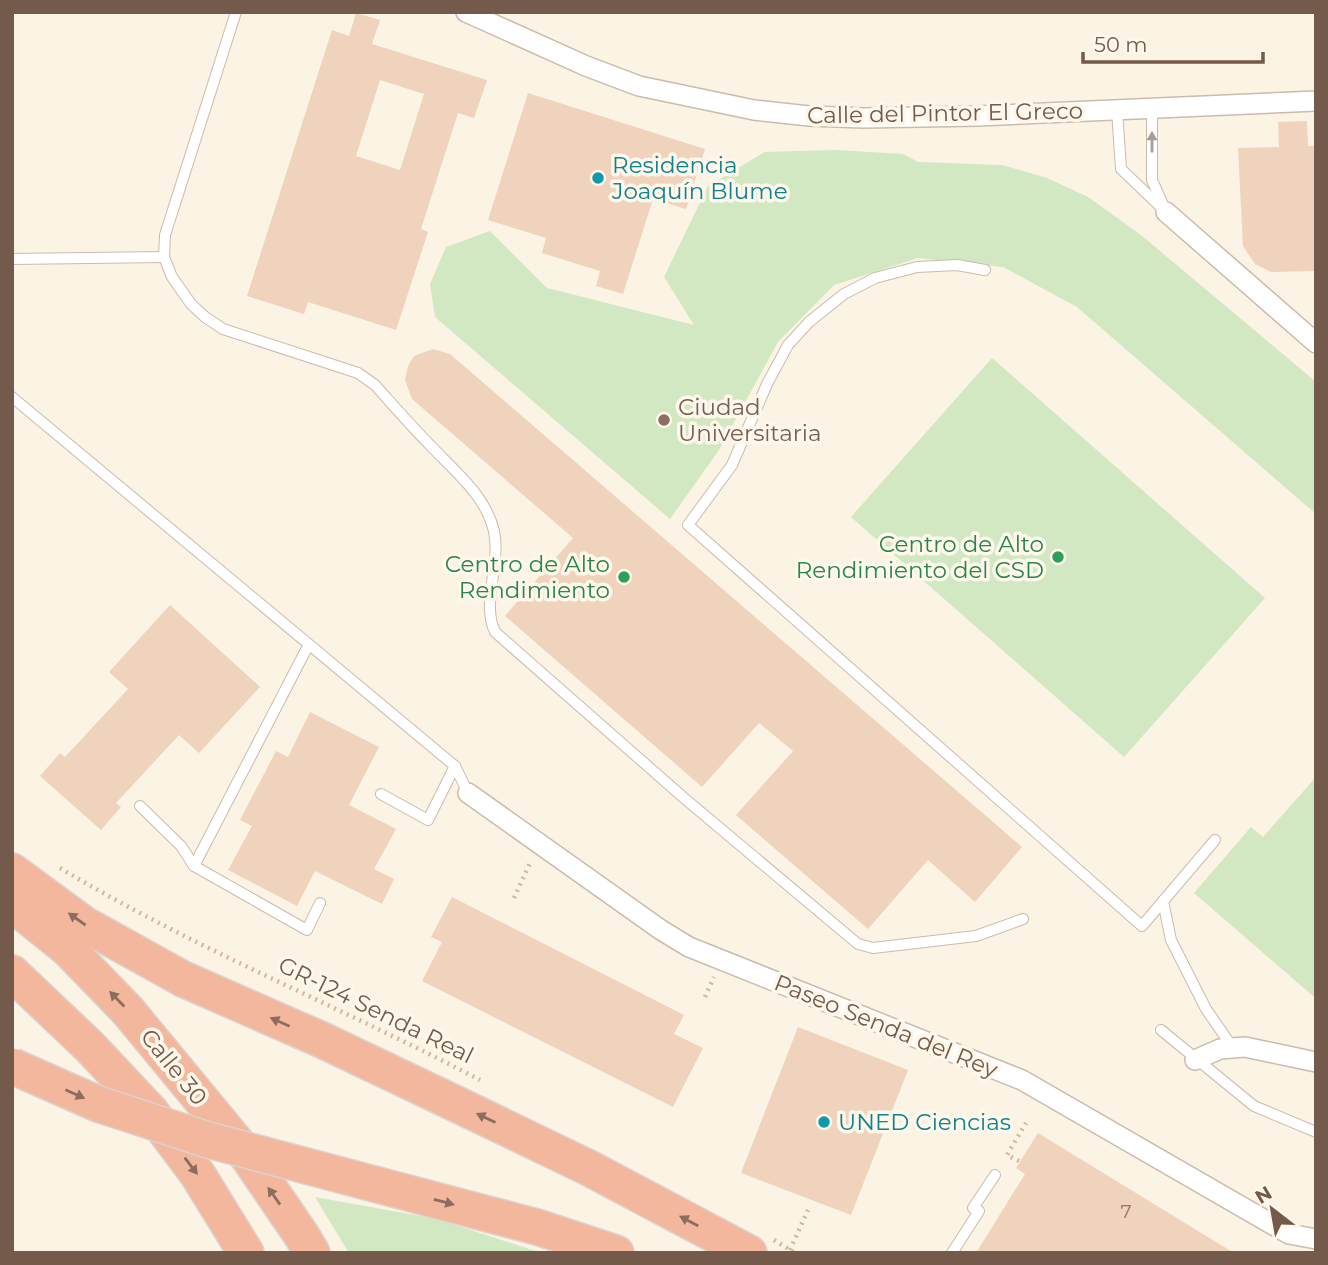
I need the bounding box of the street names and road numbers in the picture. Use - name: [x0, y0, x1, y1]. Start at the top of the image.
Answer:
- street label: Calle del Pintor El Greco: [807, 97, 1083, 129]
- street label: GR-124 Senda Real: [274, 951, 478, 1069]
- street label: Paseo Senda del Rey: [770, 968, 1002, 1084]
- street label: Calle 30: [135, 1023, 213, 1111]

